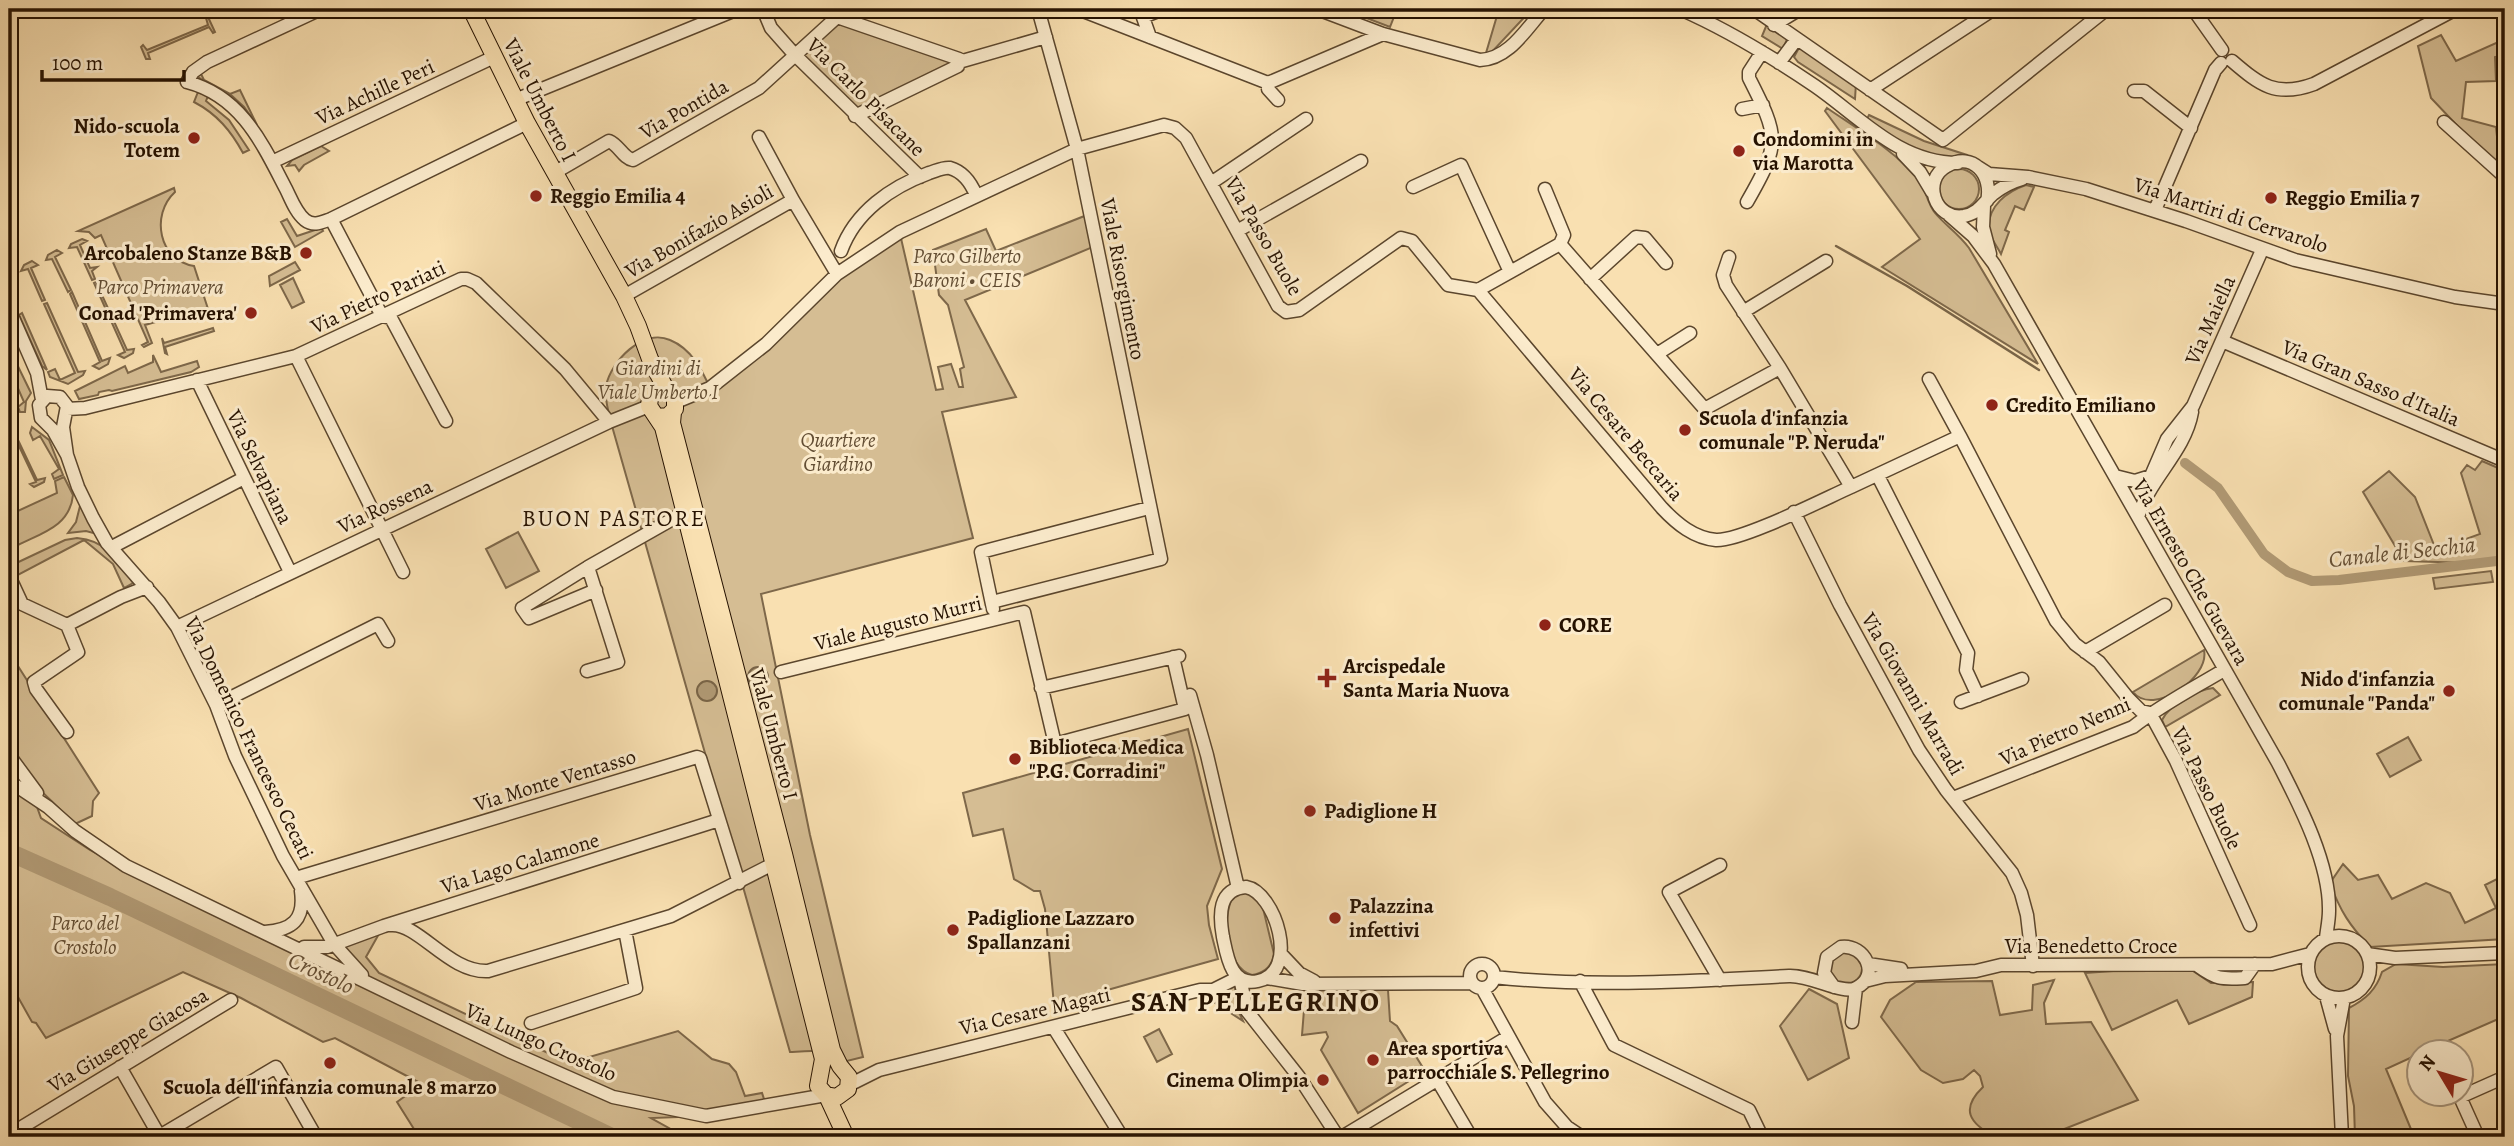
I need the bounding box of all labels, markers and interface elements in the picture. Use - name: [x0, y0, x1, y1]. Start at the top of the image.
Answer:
- street label: Via Carlo Pisacane: [800, 31, 932, 163]
- street label: Viale Umberto I: [496, 33, 583, 166]
- scale bar: [42, 38, 184, 82]
- text: 100 m: [52, 49, 103, 77]
- street label: Via Achille Peri: [310, 52, 439, 132]
- street label: Via Pontida: [634, 72, 734, 146]
- place label: Nido-scuola Totem: [74, 112, 181, 164]
- place label: Condomini in via Marotta: [1752, 125, 1874, 177]
- marker: Nido-scuola Totem: [186, 130, 202, 146]
- marker: Condomini in via Marotta: [1731, 143, 1747, 159]
- street label: Via Passo Buole: [1218, 170, 1309, 301]
- street label: Via Martiri di Cervarolo: [2129, 170, 2332, 260]
- street label: Via Bonifazio Asioli: [619, 177, 778, 285]
- place label: Reggio Emilia 4: [550, 182, 686, 210]
- place label: Reggio Emilia 7: [2285, 184, 2420, 212]
- marker: Reggio Emilia 4: [528, 188, 544, 204]
- marker: Reggio Emilia 7: [2263, 190, 2279, 206]
- street label: Viale Risorgimento: [1093, 195, 1152, 362]
- place label: Arcobaleno Stanze B&B: [83, 239, 292, 267]
- park label: Parco Gilberto Baroni • CEIS: [912, 242, 1022, 294]
- marker: Arcobaleno Stanze B&B: [298, 245, 314, 261]
- street label: Via Pietro Pariati: [305, 254, 450, 341]
- street label: Via Maiella: [2178, 271, 2242, 370]
- park label: Parco Primavera: [96, 273, 224, 301]
- place label: Conad 'Primavera': [79, 299, 237, 327]
- marker: Conad 'Primavera': [243, 305, 259, 321]
- street label: Via Gran Sasso d'Italia: [2277, 332, 2464, 433]
- park label: Giardini di Viale Umberto I: [597, 354, 719, 406]
- street label: Via Cesare Beccaria: [1561, 361, 1690, 507]
- place label: Credito Emiliano: [2006, 391, 2156, 419]
- marker: Credito Emiliano: [1984, 397, 2000, 413]
- street label: Via Selvapiana: [220, 404, 300, 529]
- place label: Scuola d'infanzia comunale "P. Neruda": [1699, 404, 1885, 456]
- marker: Scuola d'infanzia comunale "P. Neruda": [1677, 422, 1693, 438]
- park label: Quartiere Giardino: [801, 426, 876, 478]
- street label: Via Rossena: [332, 472, 437, 541]
- street label: Via Ernesto Che Guevara: [2126, 473, 2256, 671]
- district label: BUON PASTORE: [522, 503, 706, 534]
- water label: Canale di Secchia: [2327, 529, 2477, 575]
- street label: Viale Augusto Murri: [810, 589, 985, 658]
- street label: Via Giovanni Marradi: [1854, 607, 1971, 781]
- street label: Via Domenico Francesco Cecati: [177, 611, 320, 864]
- place label: CORE: [1559, 611, 1612, 639]
- marker: CORE: [1537, 617, 1553, 633]
- place label: Arcispedale Santa Maria Nuova: [1342, 652, 1510, 704]
- street label: Viale Umberto I: [743, 664, 805, 803]
- place label: Nido d'infanzia comunale "Panda": [2279, 665, 2436, 717]
- marker: Arcispedale Santa Maria Nuova: [1317, 668, 1337, 688]
- marker: Nido d'infanzia comunale "Panda": [2441, 683, 2457, 699]
- street label: Via Pietro Nenni: [1994, 690, 2135, 773]
- street label: Via Passo Buole: [2165, 721, 2249, 854]
- place label: Biblioteca Medica "P.G. Corradini": [1029, 733, 1185, 785]
- street label: Via Monte Ventasso: [470, 742, 639, 818]
- marker: Biblioteca Medica "P.G. Corradini": [1007, 751, 1023, 767]
- place label: Padiglione H: [1324, 797, 1437, 825]
- marker: Padiglione H: [1302, 803, 1318, 819]
- street label: Via Lago Calamone: [436, 826, 603, 901]
- place label: Palazzina infettivi: [1349, 892, 1435, 944]
- place label: Padiglione Lazzaro Spallanzani: [967, 904, 1135, 956]
- park label: Parco del Crostolo: [51, 909, 120, 961]
- marker: Palazzina infettivi: [1327, 910, 1343, 926]
- marker: Padiglione Lazzaro Spallanzani: [945, 922, 961, 938]
- street label: Via Benedetto Croce: [2004, 932, 2177, 960]
- water label: Crostolo: [283, 944, 359, 1002]
- street label: Via Cesare Magati: [956, 980, 1113, 1042]
- street label: Via Giuseppe Giacosa: [42, 981, 214, 1100]
- district label: SAN PELLEGRINO: [1131, 983, 1381, 1021]
- street label: Via Lungo Crostolo: [460, 996, 621, 1088]
- place label: Area sportiva parrocchiale S. Pellegrino: [1386, 1034, 1610, 1086]
- north arrow: [2406, 1038, 2476, 1108]
- text: N: [2413, 1050, 2442, 1077]
- marker: Area sportiva parrocchiale S. Pellegrino: [1365, 1052, 1381, 1068]
- marker: Scuola dell'infanzia comunale 8 marzo: [322, 1055, 338, 1071]
- place label: Cinema Olimpia: [1166, 1066, 1310, 1094]
- marker: Cinema Olimpia: [1315, 1072, 1331, 1088]
- place label: Scuola dell'infanzia comunale 8 marzo: [163, 1073, 497, 1101]

